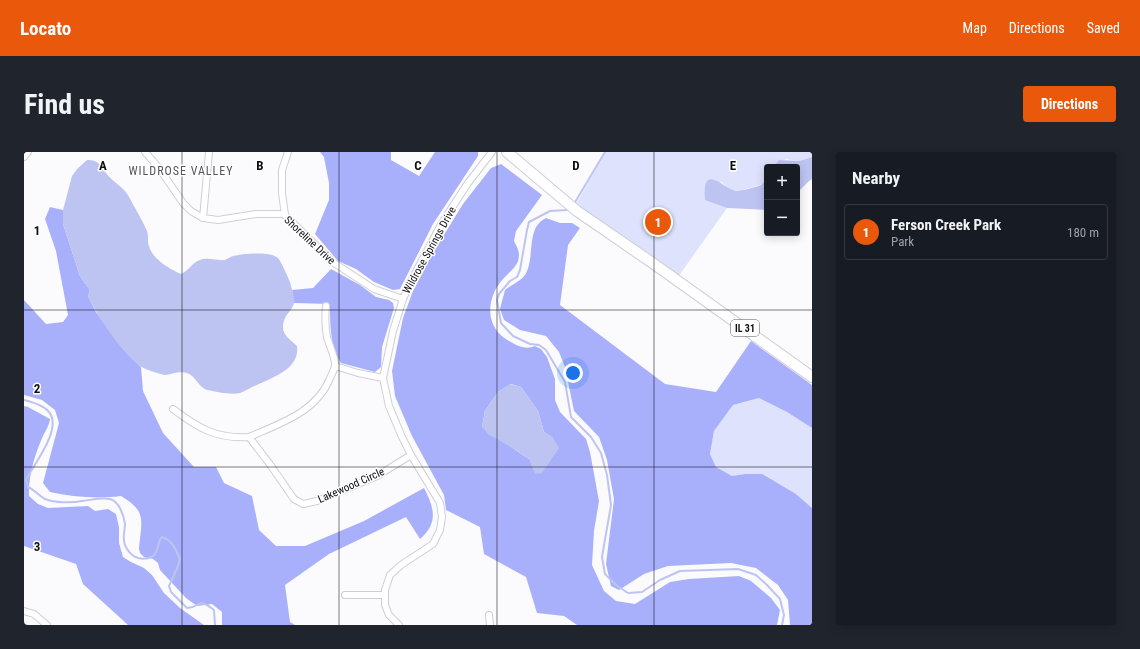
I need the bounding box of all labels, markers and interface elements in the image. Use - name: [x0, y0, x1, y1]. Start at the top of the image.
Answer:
- text: Locato: [20, 17, 71, 40]
- text: Map: [963, 20, 987, 36]
- text: Directions: [1009, 20, 1065, 36]
- text: Saved: [1087, 20, 1120, 36]
- button: Directions: [1023, 86, 1116, 122]
- text: Find us: [24, 88, 105, 121]
- text: A: [99, 158, 107, 173]
- text: B: [256, 158, 264, 173]
- text: C: [414, 158, 422, 173]
- text: D: [572, 158, 580, 173]
- text: E: [730, 158, 737, 173]
- district label: WILDROSE VALLEY: [128, 164, 234, 178]
- map controls: [764, 164, 800, 236]
- button: +: [764, 164, 800, 200]
- text: Nearby: [852, 168, 900, 188]
- button: −: [764, 200, 800, 236]
- street label: Wildrose Springs Drive: [400, 204, 459, 296]
- pin: 1: [645, 207, 671, 237]
- street label: Shoreline Drive: [281, 213, 338, 267]
- text: Ferson Creek Park: [891, 216, 1001, 234]
- text: 1: [34, 223, 40, 238]
- text: 1: [863, 225, 869, 240]
- text: 180 m: [1067, 225, 1099, 240]
- text: Park: [891, 234, 914, 249]
- road number: IL 31: [731, 320, 759, 336]
- your location: [563, 363, 583, 383]
- text: 2: [34, 381, 41, 396]
- street label: Lakewood Circle: [316, 465, 386, 506]
- text: 3: [34, 539, 40, 554]

